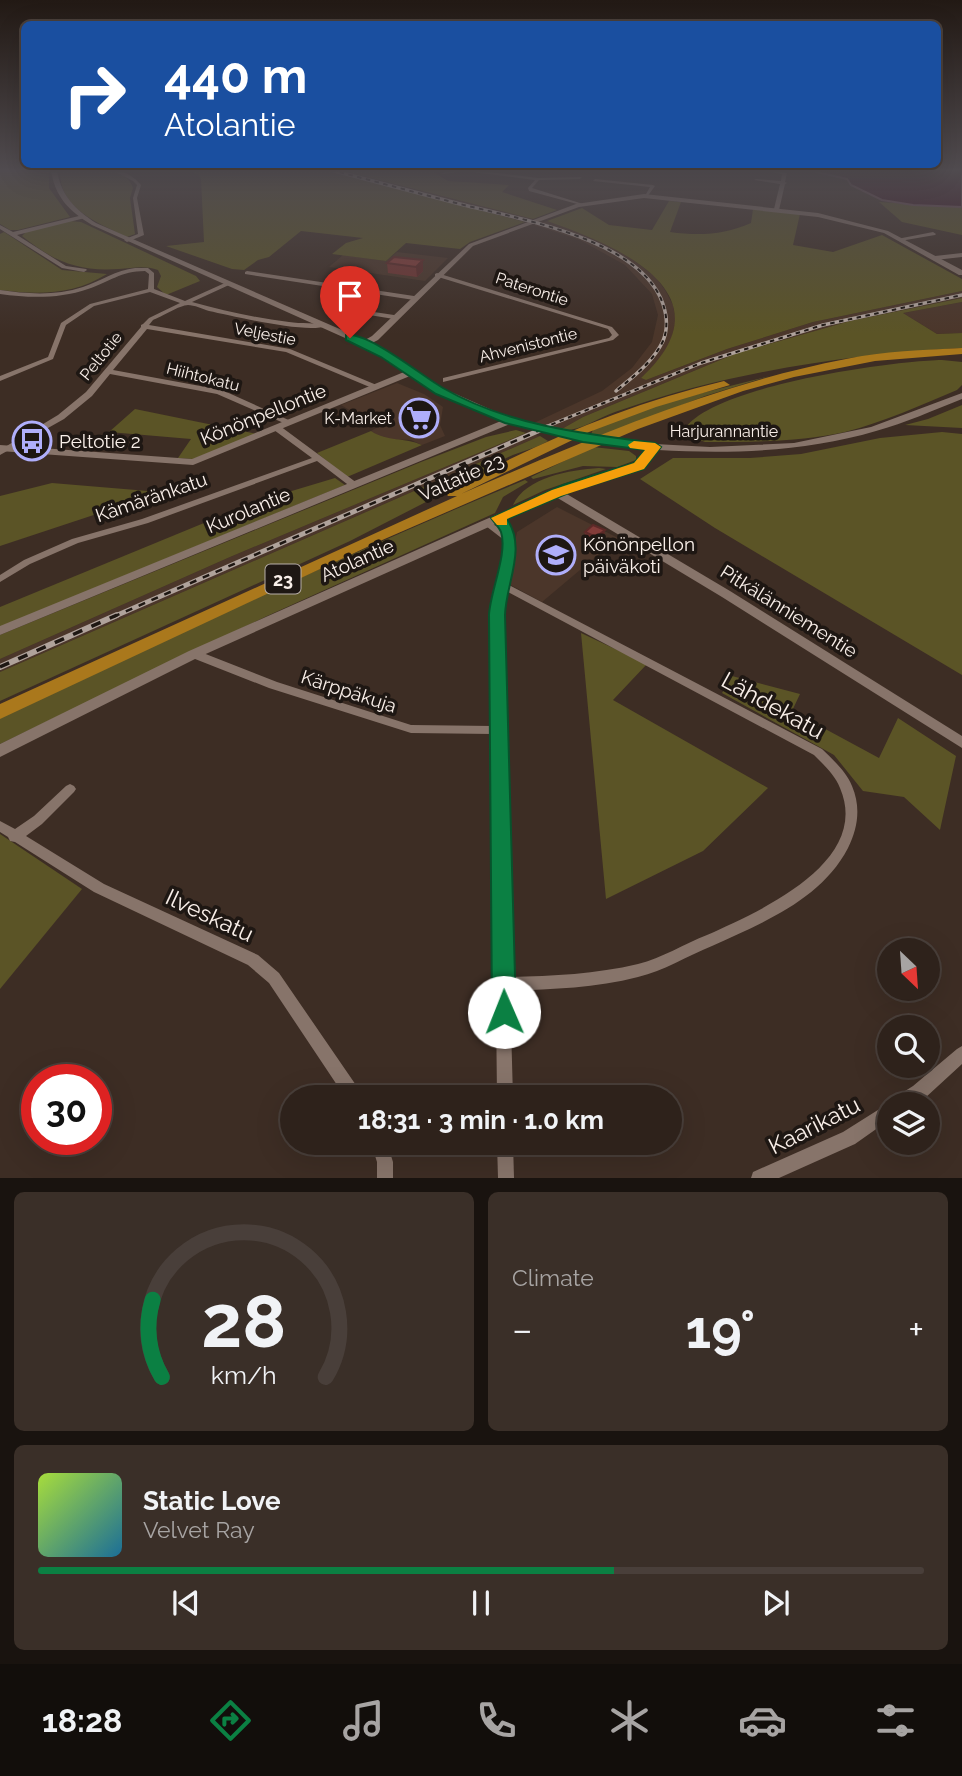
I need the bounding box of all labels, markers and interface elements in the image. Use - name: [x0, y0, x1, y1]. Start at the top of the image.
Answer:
- text: 440 m: [164, 47, 307, 104]
- icon: right: [49, 49, 140, 140]
- text: Atolantie: [164, 106, 296, 143]
- pin: [320, 266, 380, 338]
- street label: Paterontie: [493, 268, 571, 310]
- icon: arrive: [331, 277, 369, 315]
- street label: Veljestie: [233, 319, 297, 349]
- street label: Ahvenistontie: [477, 324, 579, 366]
- street label: Peltotie: [76, 328, 126, 384]
- street label: Hiihtokatu: [164, 359, 242, 395]
- street label: Könönpellontie: [197, 379, 329, 449]
- supermarket icon: K-Market: [398, 397, 440, 439]
- place label: K-Market: [324, 409, 393, 428]
- bus stop icon: Peltotie 2: [11, 420, 53, 462]
- street label: Harjurannantie: [670, 422, 778, 441]
- place label: Peltotie 2: [59, 430, 141, 452]
- street label: Valtatie 23: [415, 449, 507, 505]
- street label: Kämäränkatu: [92, 468, 210, 526]
- street label: Kurolantie: [203, 482, 293, 538]
- place label: Könönpellon päiväkoti: [583, 533, 695, 577]
- street label: Atolantie: [317, 534, 397, 586]
- school or university icon: Könönpellon päiväkoti: [535, 534, 577, 576]
- street label: Pitkälänniementie: [717, 560, 861, 662]
- road number: 23: [266, 564, 300, 594]
- street label: Kärppäkuja: [299, 665, 399, 717]
- street label: Lähdekatu: [717, 666, 829, 744]
- street label: Ilveskatu: [162, 883, 258, 947]
- north arrow: [877, 938, 940, 1001]
- map controls: [877, 938, 940, 1155]
- position arrow: [467, 975, 541, 1049]
- button: search: [877, 1015, 940, 1078]
- speed limit sign: 30: [21, 1064, 112, 1155]
- street label: Kaarikatu: [764, 1091, 864, 1159]
- button: layers: [877, 1092, 940, 1155]
- text: 18:31 · 3 min · 1.0 km: [358, 1105, 604, 1135]
- text: Climate: [512, 1264, 594, 1291]
- text: 28: [201, 1280, 287, 1365]
- text: 19°: [686, 1299, 755, 1360]
- text: −: [512, 1307, 532, 1352]
- text: +: [908, 1307, 924, 1352]
- text: km/h: [211, 1360, 277, 1390]
- text: Static Love: [143, 1486, 281, 1516]
- text: Velvet Ray: [143, 1516, 255, 1543]
- icon: previous: [167, 1584, 205, 1622]
- icon: pause: [462, 1584, 500, 1622]
- icon: next: [757, 1584, 795, 1622]
- icon: directions: [206, 1696, 255, 1745]
- icon: music: [339, 1696, 388, 1745]
- icon: phone: [472, 1696, 521, 1745]
- icon: climate: [605, 1696, 654, 1745]
- icon: car: [738, 1696, 787, 1745]
- icon: filters: [871, 1696, 920, 1745]
- text: 18:28: [42, 1702, 122, 1739]

